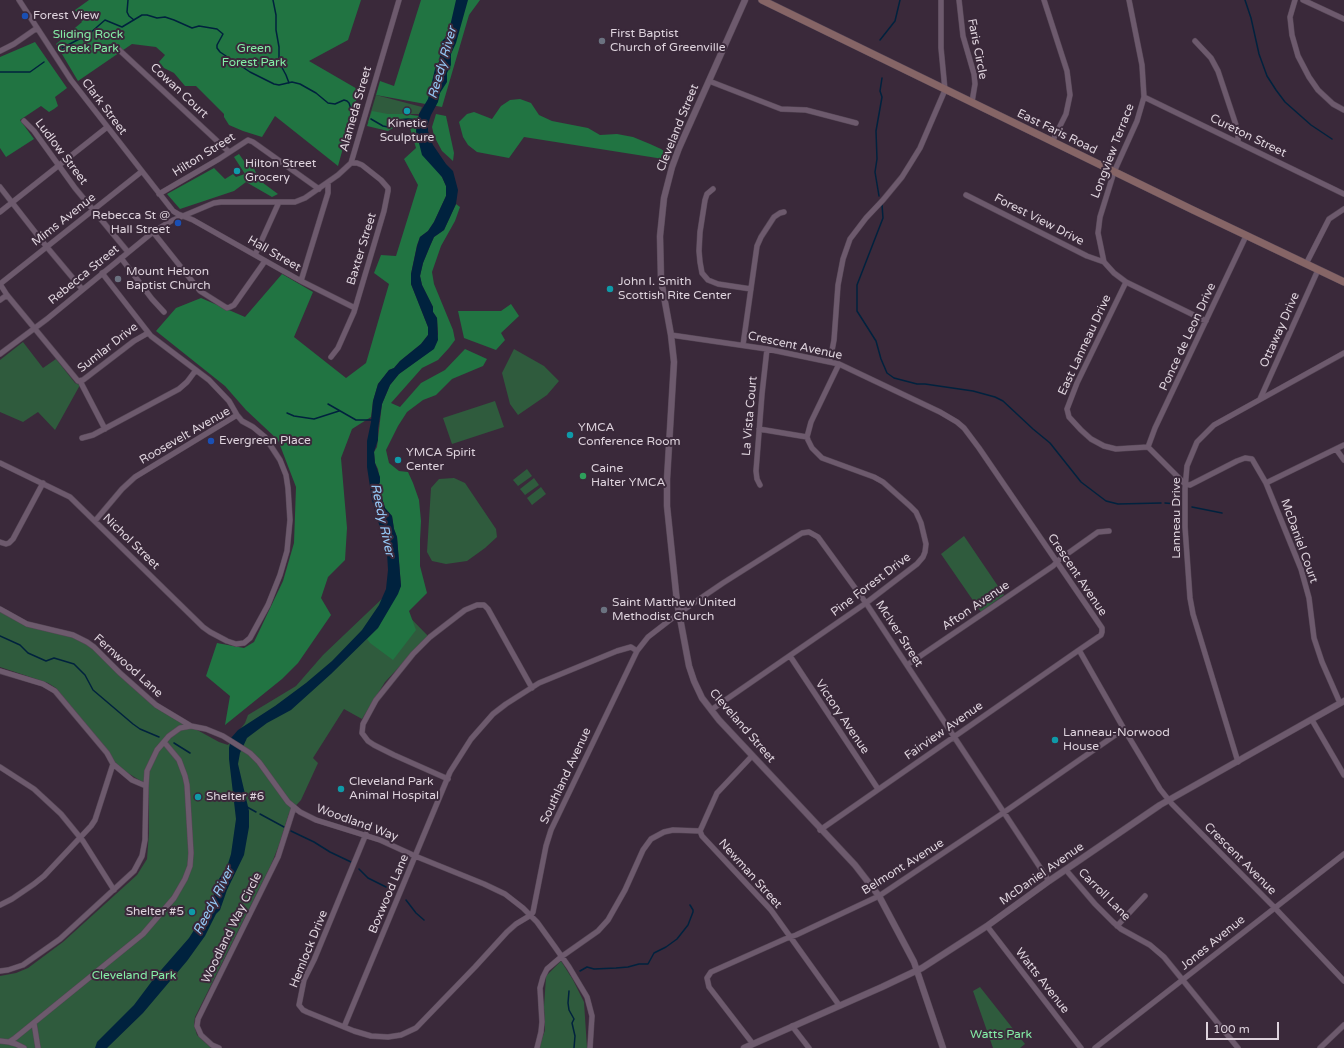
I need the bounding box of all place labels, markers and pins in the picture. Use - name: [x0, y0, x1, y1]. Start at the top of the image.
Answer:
- place label: Forest View: [33, 9, 99, 23]
- marker: Forest View: [20, 11, 30, 21]
- place label: First Baptist Church of Greenville: [610, 27, 725, 55]
- marker: First Baptist Church of Greenville: [597, 36, 607, 46]
- marker: Kinetic Sculpture: [402, 106, 412, 116]
- place label: Kinetic Sculpture: [380, 117, 434, 145]
- place label: Hilton Street Grocery: [245, 157, 316, 185]
- marker: Hilton Street Grocery: [232, 166, 242, 176]
- place label: Rebecca St @ Hall Street: [92, 209, 170, 237]
- marker: Rebecca St @ Hall Street: [173, 218, 183, 228]
- place label: Mount Hebron Baptist Church: [126, 265, 211, 293]
- marker: Mount Hebron Baptist Church: [113, 274, 123, 284]
- place label: John I. Smith Scottish Rite Center: [618, 275, 731, 303]
- marker: John I. Smith Scottish Rite Center: [605, 284, 615, 294]
- place label: YMCA Conference Room: [578, 421, 681, 449]
- marker: YMCA Conference Room: [565, 430, 575, 440]
- place label: Evergreen Place: [219, 434, 311, 448]
- marker: Evergreen Place: [206, 436, 216, 446]
- place label: YMCA Spirit Center: [406, 446, 476, 474]
- marker: YMCA Spirit Center: [393, 455, 403, 465]
- place label: Caine Halter YMCA: [591, 462, 665, 490]
- marker: Caine Halter YMCA: [578, 471, 588, 481]
- place label: Saint Matthew United Methodist Church: [612, 596, 736, 624]
- marker: Saint Matthew United Methodist Church: [599, 605, 609, 615]
- place label: Lanneau-Norwood House: [1063, 726, 1170, 754]
- marker: Lanneau-Norwood House: [1050, 735, 1060, 745]
- place label: Cleveland Park Animal Hospital: [349, 775, 439, 803]
- marker: Cleveland Park Animal Hospital: [336, 784, 346, 794]
- place label: Shelter #6: [206, 790, 264, 804]
- marker: Shelter #6: [193, 792, 203, 802]
- place label: Shelter #5: [126, 905, 184, 919]
- marker: Shelter #5: [187, 907, 197, 917]

